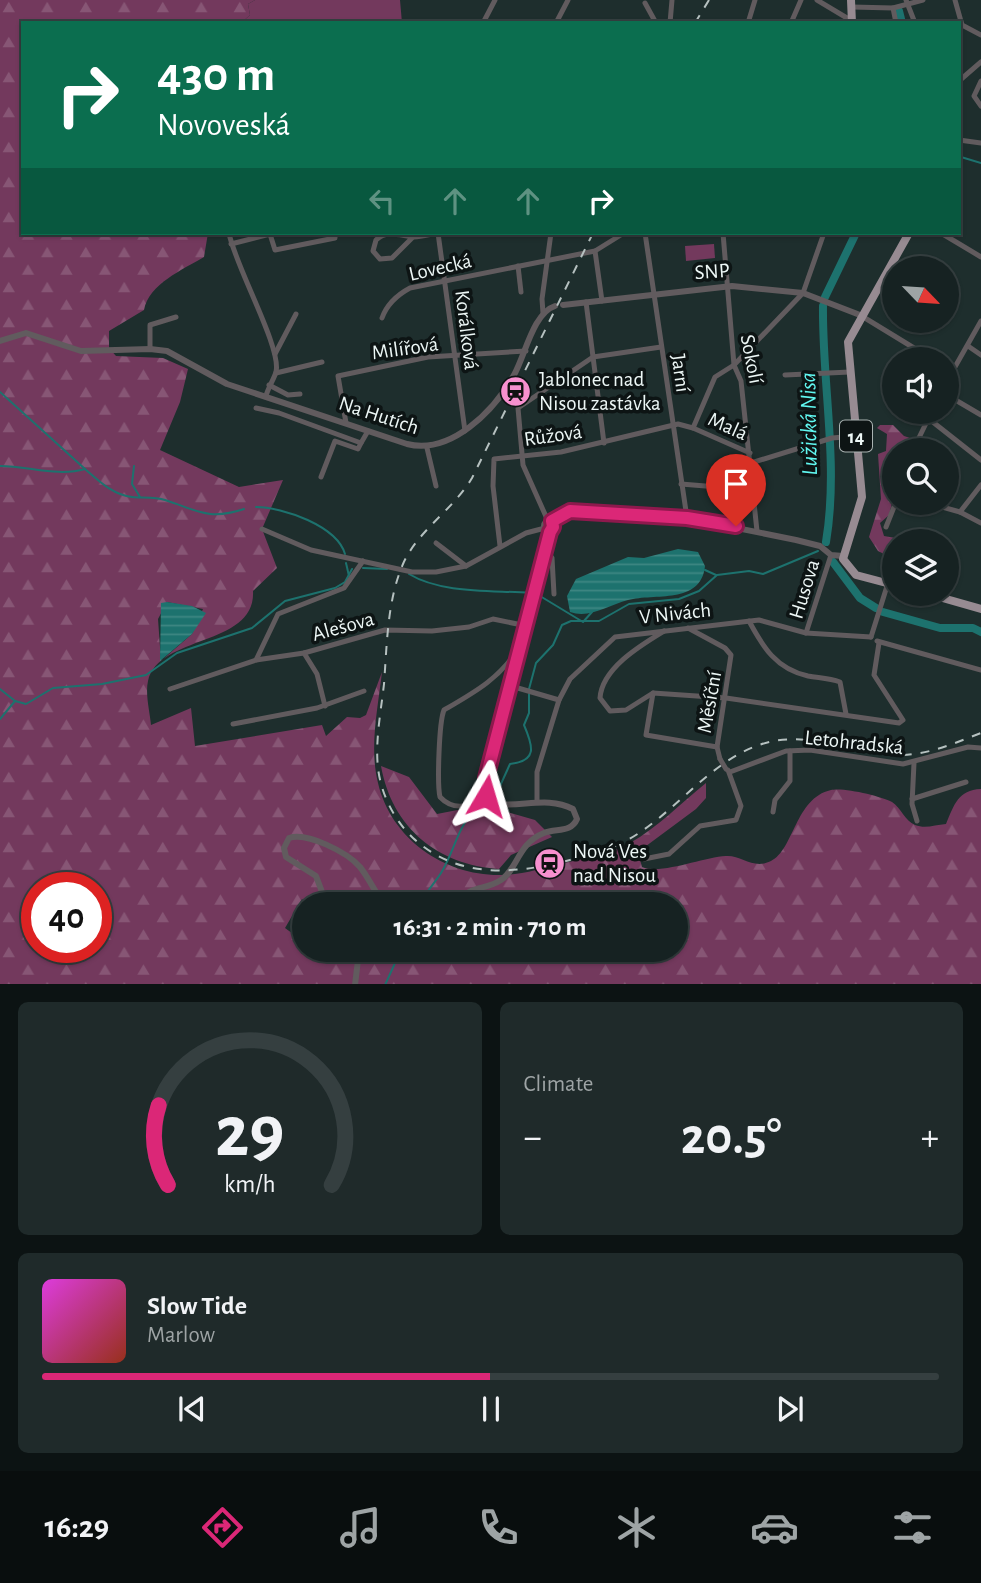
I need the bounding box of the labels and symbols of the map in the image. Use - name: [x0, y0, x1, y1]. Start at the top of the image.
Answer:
- street label: Lovecká: [407, 250, 474, 285]
- north arrow: [882, 256, 959, 332]
- street label: SNP: [694, 260, 730, 283]
- street label: Korálková: [451, 289, 482, 371]
- street label: Milířová: [370, 333, 440, 364]
- street label: Sokolí: [736, 333, 767, 386]
- street label: Jarní: [667, 353, 694, 394]
- place label: Jablonec nad Nisou zastávka: [539, 369, 661, 414]
- water label: Lužická Nisa: [797, 372, 822, 476]
- station icon: Jablonec nad Nisou zastávka: [499, 374, 533, 408]
- street label: Na Hutích: [336, 393, 421, 438]
- street label: Malá: [705, 409, 751, 444]
- road number: 14: [840, 420, 872, 452]
- street label: Růžová: [523, 421, 584, 450]
- pin: [706, 454, 766, 526]
- street label: Husova: [786, 557, 824, 621]
- street label: V Nivách: [638, 599, 712, 628]
- street label: Alešova: [310, 608, 377, 645]
- street label: Měsíční: [694, 669, 725, 735]
- street label: Letohradská: [803, 727, 905, 758]
- position arrow: [449, 759, 523, 833]
- place label: Nová Ves nad Nisou: [573, 841, 656, 886]
- station icon: Nová Ves nad Nisou: [533, 846, 567, 880]
- speed limit sign: 40: [21, 872, 112, 963]

